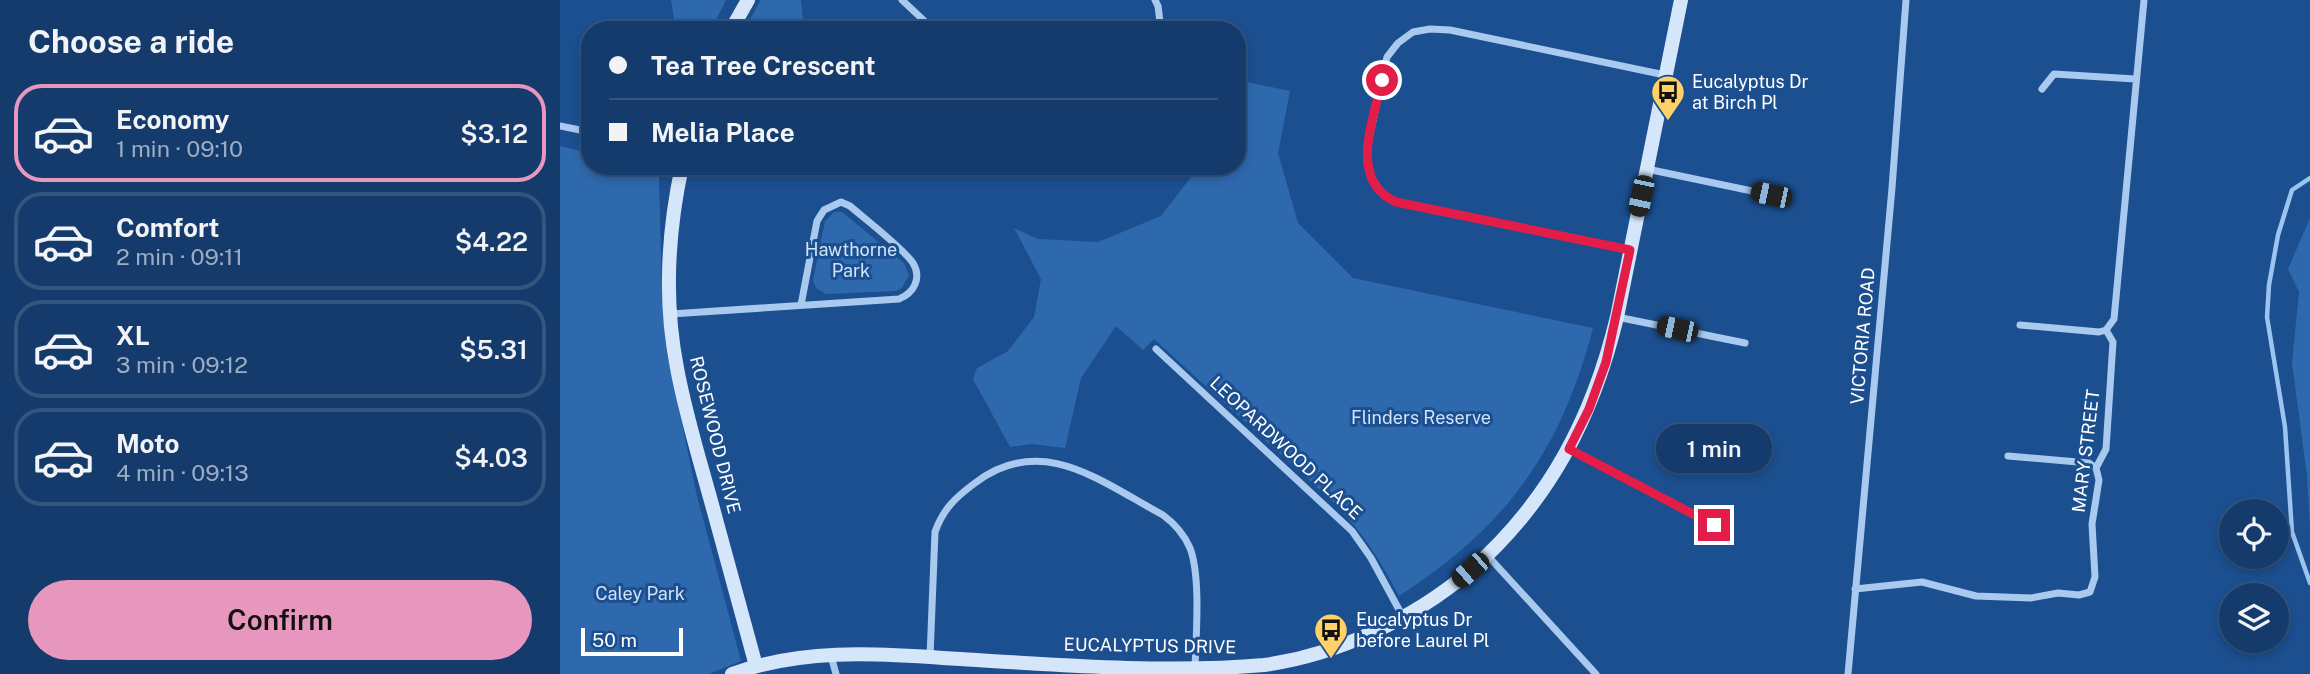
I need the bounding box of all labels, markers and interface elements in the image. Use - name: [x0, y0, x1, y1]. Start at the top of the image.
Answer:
- text: Choose a ride: [28, 23, 234, 60]
- text: Tea Tree Crescent: [651, 50, 876, 81]
- route start: [1366, 64, 1398, 96]
- place label: Eucalyptus Dr at Birch Pl: [1692, 71, 1808, 113]
- bus stop icon: Eucalyptus Dr at Birch Pl: [1649, 73, 1687, 122]
- icon: car: [32, 102, 95, 165]
- text: Economy: [116, 104, 229, 135]
- text: Melia Place: [651, 117, 795, 148]
- text: $3.12: [460, 118, 528, 149]
- text: 1 min · 09:10: [116, 135, 243, 162]
- car: [1627, 173, 1656, 219]
- car: [1749, 180, 1794, 210]
- icon: car: [32, 210, 95, 273]
- text: Comfort: [116, 212, 219, 243]
- text: $4.22: [455, 226, 528, 257]
- park label: Hawthorne Park: [805, 239, 897, 281]
- text: 2 min · 09:11: [116, 243, 243, 270]
- street label: VICTORIA ROAD: [1846, 267, 1879, 405]
- car: [1655, 314, 1700, 344]
- icon: car: [32, 318, 95, 381]
- text: XL: [116, 320, 150, 351]
- text: $5.31: [459, 334, 528, 365]
- text: 3 min · 09:12: [116, 351, 248, 378]
- street label: ROSEWOOD DRIVE: [686, 354, 745, 516]
- street label: LEOPARDWOOD PLACE: [1206, 372, 1367, 524]
- street label: MARY STREET: [2068, 388, 2104, 514]
- park label: Flinders Reserve: [1351, 407, 1491, 428]
- callout: 1 min: [1656, 424, 1772, 472]
- icon: car: [32, 426, 95, 489]
- text: Moto: [116, 428, 179, 459]
- text: 1 min: [1687, 435, 1741, 462]
- text: $4.03: [454, 442, 528, 473]
- text: 4 min · 09:13: [116, 459, 249, 486]
- map controls: [2219, 499, 2289, 653]
- button: locate: [2219, 499, 2289, 569]
- route end: [1698, 509, 1730, 541]
- car: [1448, 548, 1493, 592]
- button: Confirm: [28, 580, 532, 660]
- park label: Caley Park: [595, 583, 685, 604]
- button: layers: [2219, 583, 2289, 653]
- place label: Eucalyptus Dr before Laurel Pl: [1356, 609, 1490, 651]
- bus stop icon: Eucalyptus Dr before Laurel Pl: [1312, 611, 1350, 660]
- scale bar: [581, 625, 682, 657]
- text: 50 m: [592, 629, 637, 651]
- street label: EUCALYPTUS DRIVE: [1064, 633, 1236, 658]

